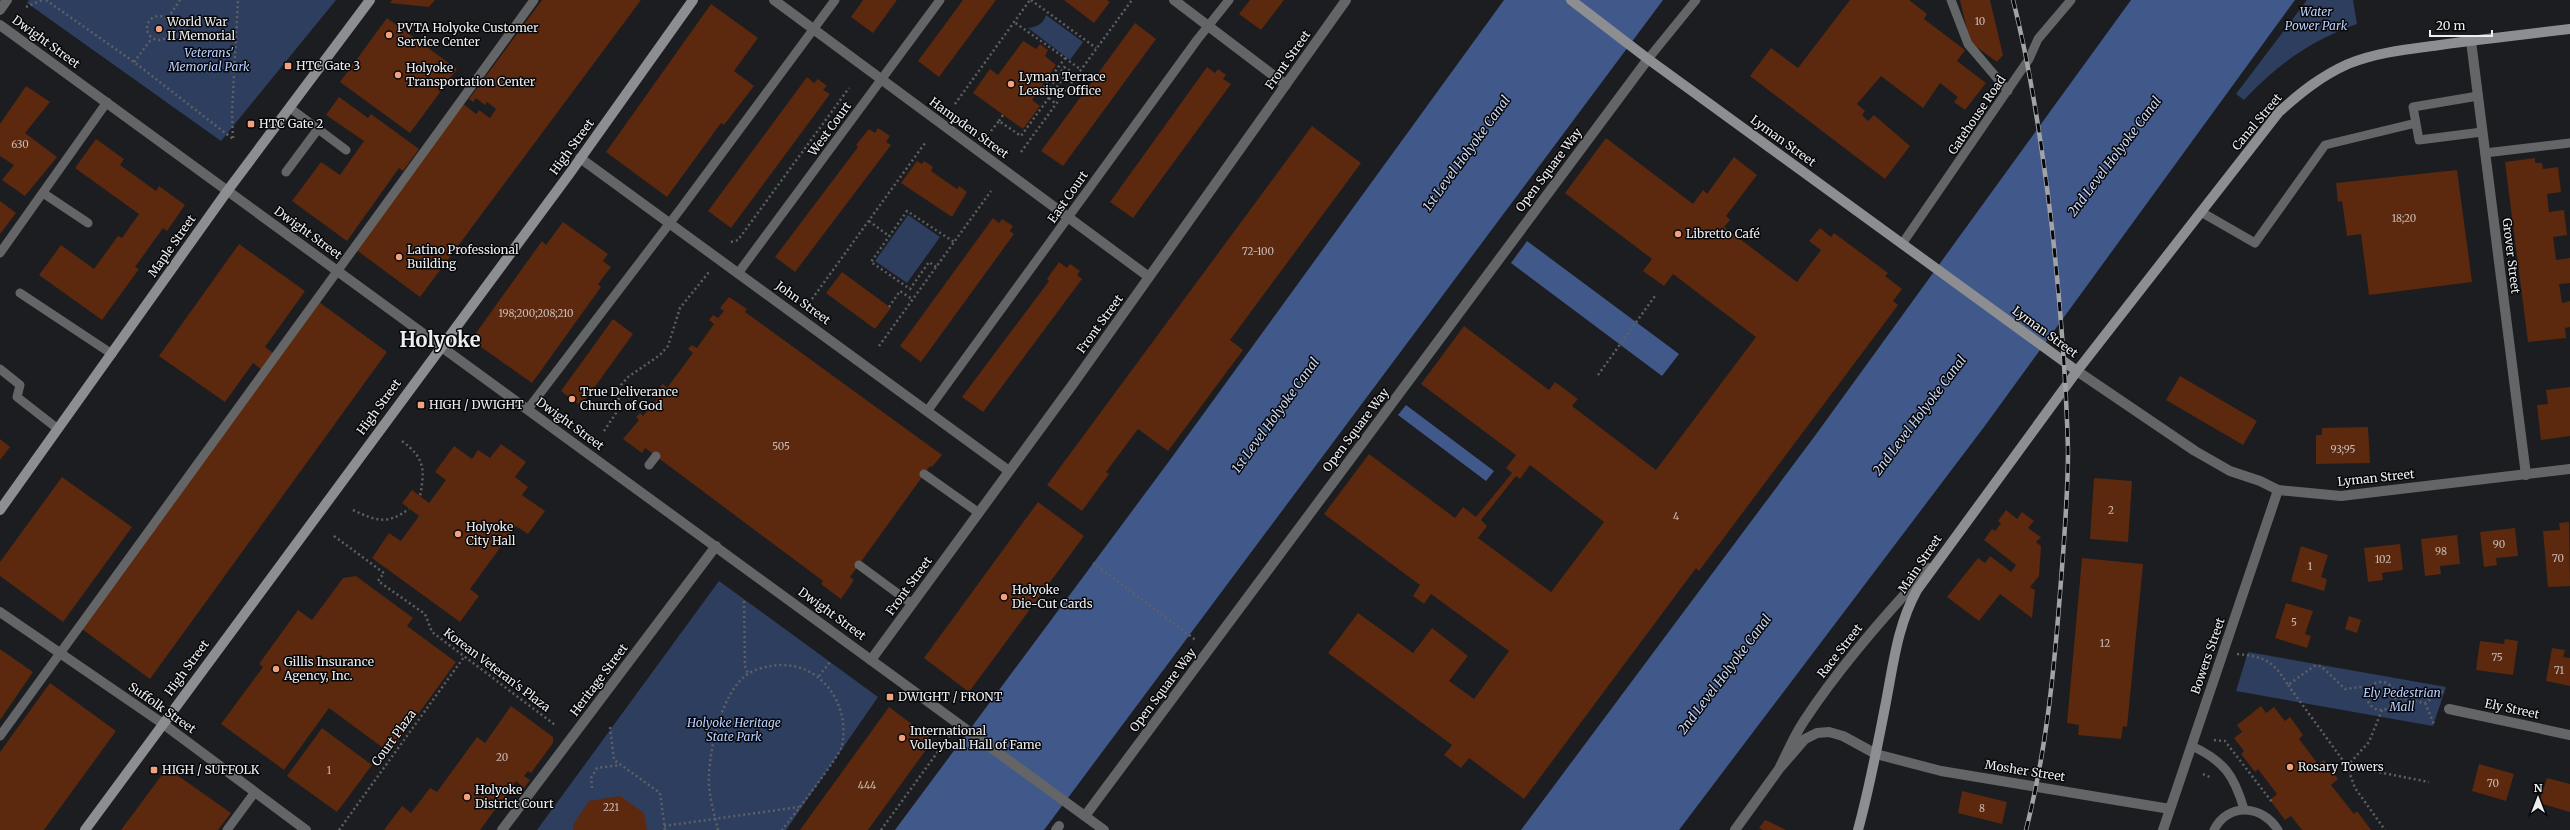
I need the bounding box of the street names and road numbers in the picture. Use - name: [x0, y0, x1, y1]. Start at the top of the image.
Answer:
- street label: Dwight Street: [10, 12, 83, 71]
- street label: Front Street: [1262, 27, 1314, 92]
- street label: Gatehouse Road: [1945, 72, 2009, 157]
- street label: Canal Street: [2228, 90, 2285, 153]
- street label: Hampden Street: [927, 94, 1012, 161]
- street label: West Court: [804, 98, 854, 160]
- street label: Lyman Street: [1748, 112, 1819, 170]
- street label: High Street: [546, 116, 597, 178]
- street label: Open Square Way: [1512, 125, 1585, 214]
- street label: East Court: [1044, 168, 1091, 226]
- street label: Dwight Street: [272, 203, 345, 262]
- street label: Maple Street: [145, 211, 199, 280]
- street label: Grover Street: [2499, 217, 2524, 295]
- street label: John Street: [772, 277, 834, 328]
- street label: Front Street: [1073, 291, 1126, 356]
- street label: Lyman Street: [2010, 303, 2081, 361]
- street label: High Street: [353, 376, 404, 438]
- street label: Open Square Way: [1319, 385, 1392, 474]
- street label: Dwight Street: [534, 394, 607, 453]
- street label: Lyman Street: [2337, 466, 2415, 489]
- street label: Main Street: [1895, 531, 1945, 596]
- street label: Front Street: [882, 553, 935, 618]
- street label: Dwight Street: [796, 584, 869, 643]
- street label: Bowers Street: [2187, 615, 2228, 696]
- street label: Race Street: [1814, 621, 1865, 681]
- street label: Korean Veteran's Plaza: [441, 625, 554, 715]
- street label: High Street: [161, 637, 212, 699]
- street label: Heritage Street: [567, 640, 631, 719]
- street label: Open Square Way: [1126, 645, 1199, 734]
- street label: Suffolk Street: [126, 679, 199, 737]
- street label: Ely Street: [2483, 695, 2541, 722]
- street label: Court Plaza: [368, 706, 419, 769]
- street label: Mosher Street: [1984, 757, 2067, 784]

